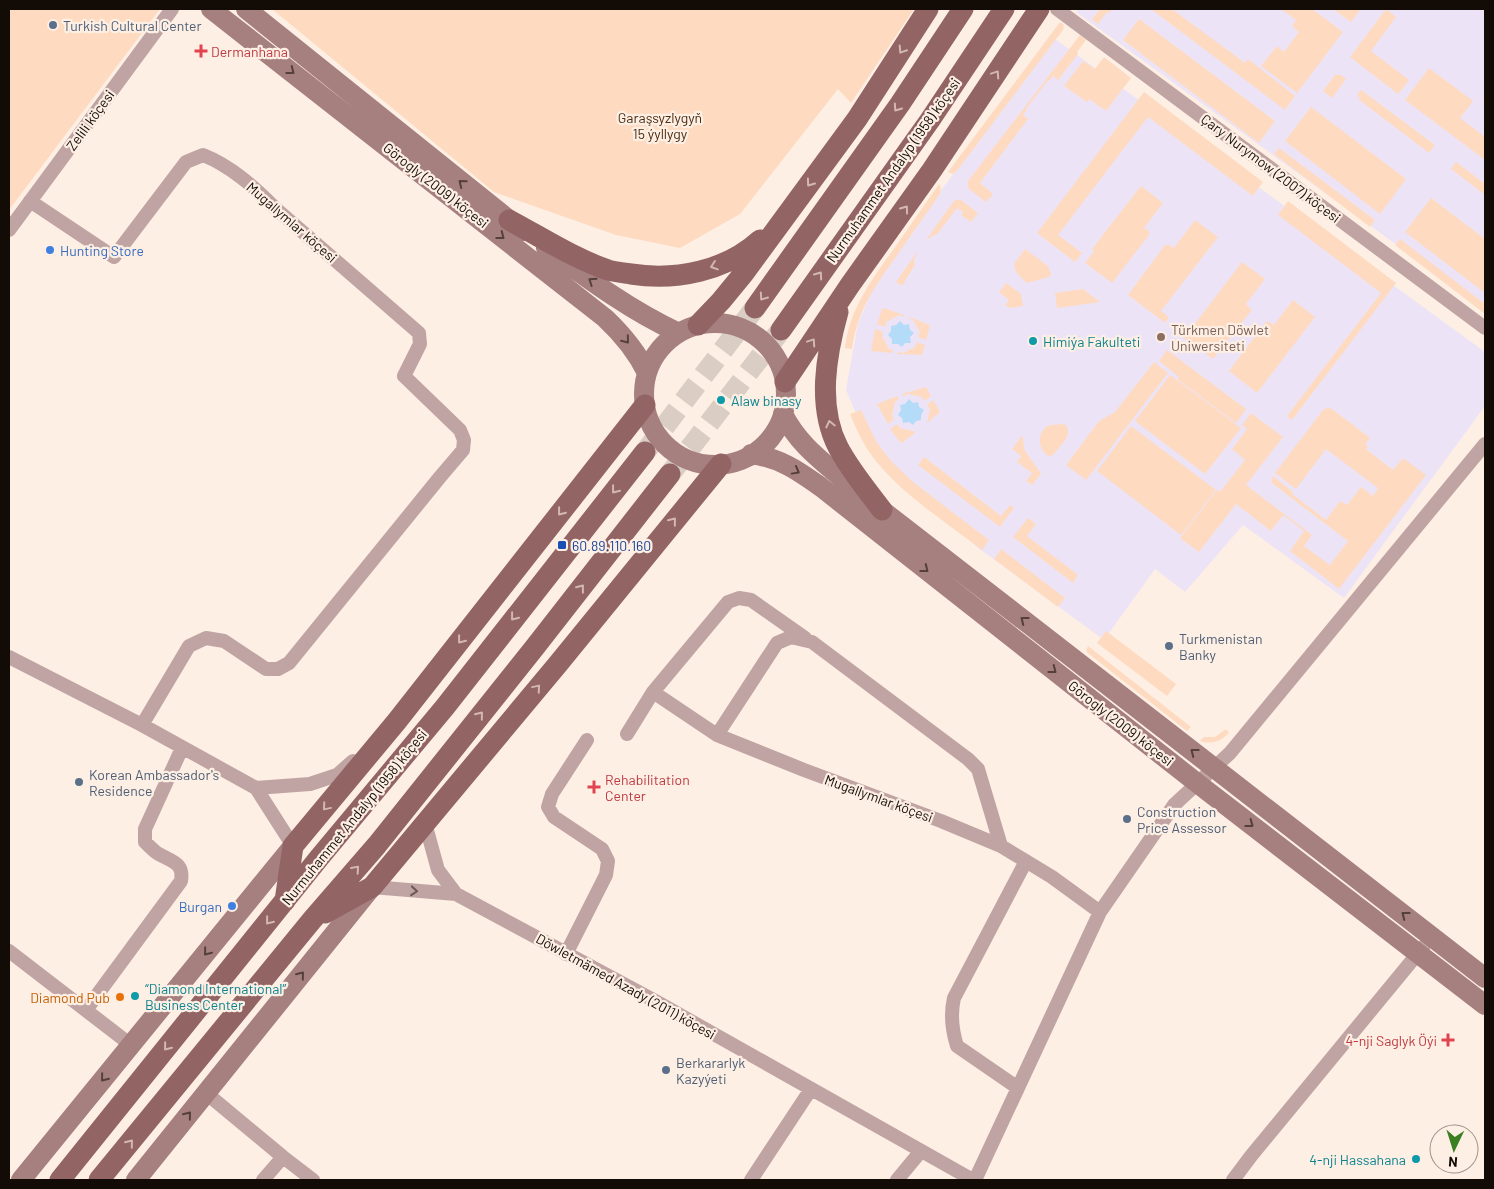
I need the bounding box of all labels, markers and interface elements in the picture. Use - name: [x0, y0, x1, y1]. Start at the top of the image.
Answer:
- place label: Turkish Cultural Center: [63, 17, 202, 34]
- marker: Turkish Cultural Center: [47, 19, 59, 31]
- place label: Dermanhana: [211, 43, 288, 60]
- one-way arrow: [899, 44, 908, 53]
- marker: Dermanhana: [195, 45, 207, 57]
- one-way arrow: [285, 66, 294, 74]
- one-way arrow: [990, 70, 999, 80]
- street label: Nurmuhammet Andalyp (1958) köçesi: [823, 75, 963, 265]
- street label: Zelili köçesi: [62, 86, 118, 154]
- one-way arrow: [894, 102, 903, 112]
- park label: Garaşsyzlygyň 15 ýyllygy: [618, 109, 702, 142]
- street label: Çary Nurymow (2007) köçesi: [1198, 110, 1344, 226]
- street label: Görogly (2009) köçesi: [380, 139, 492, 231]
- one-way arrow: [807, 177, 816, 187]
- street label: Mugallymlar köçesi: [243, 178, 341, 266]
- one-way arrow: [459, 179, 468, 188]
- one-way arrow: [899, 205, 908, 215]
- one-way arrow: [496, 231, 505, 240]
- place label: Hunting Store: [60, 242, 144, 259]
- marker: Hunting Store: [44, 244, 56, 256]
- one-way arrow: [711, 261, 719, 271]
- one-way arrow: [813, 272, 822, 281]
- one-way arrow: [588, 278, 597, 287]
- one-way arrow: [760, 291, 769, 301]
- place label: Türkmen Döwlet Uniwersiteti: [1171, 321, 1269, 354]
- marker: Türkmen Döwlet Uniwersiteti: [1155, 331, 1167, 343]
- place label: Himiýa Fakulteti: [1043, 333, 1140, 350]
- one-way arrow: [620, 335, 629, 344]
- marker: Himiýa Fakulteti: [1027, 335, 1039, 347]
- one-way arrow: [806, 338, 815, 348]
- place label: Alaw binasy: [731, 392, 802, 409]
- marker: Alaw binasy: [715, 394, 727, 406]
- one-way arrow: [825, 420, 836, 429]
- one-way arrow: [791, 464, 800, 474]
- one-way arrow: [612, 484, 621, 494]
- one-way arrow: [558, 506, 566, 515]
- one-way arrow: [667, 518, 676, 527]
- place label: 60.89.110.160: [572, 537, 651, 554]
- marker: 60.89.110.160: [556, 539, 568, 551]
- one-way arrow: [919, 563, 929, 572]
- one-way arrow: [576, 585, 584, 594]
- one-way arrow: [511, 611, 519, 620]
- one-way arrow: [1020, 617, 1030, 626]
- place label: Turkmenistan Banky: [1179, 630, 1263, 663]
- one-way arrow: [458, 634, 466, 643]
- marker: Turkmenistan Banky: [1163, 640, 1175, 652]
- one-way arrow: [1047, 664, 1056, 672]
- street label: Görogly (2009) köçesi: [1065, 677, 1177, 769]
- one-way arrow: [532, 685, 540, 694]
- one-way arrow: [475, 712, 483, 721]
- street label: Nurmuhammet Andalyp (1958) köçesi: [278, 726, 430, 908]
- one-way arrow: [1191, 749, 1200, 757]
- place label: Korean Ambassador's Residence: [89, 766, 219, 799]
- place label: Rehabilitation Center: [605, 771, 690, 804]
- street label: Mugallymlar köçesi: [823, 771, 935, 825]
- marker: Korean Ambassador's Residence: [73, 776, 85, 788]
- marker: Rehabilitation Center: [587, 780, 601, 794]
- one-way arrow: [323, 801, 331, 810]
- place label: Construction Price Assessor: [1137, 803, 1227, 836]
- marker: Construction Price Assessor: [1121, 813, 1133, 825]
- one-way arrow: [1244, 818, 1253, 826]
- one-way arrow: [350, 866, 359, 875]
- one-way arrow: [410, 885, 418, 896]
- place label: Burgan: [179, 898, 222, 915]
- marker: Burgan: [226, 900, 238, 912]
- one-way arrow: [1402, 913, 1411, 921]
- one-way arrow: [266, 915, 275, 924]
- street label: Döwletmämed Azady (2011) köçesi: [533, 929, 719, 1043]
- one-way arrow: [204, 946, 213, 955]
- one-way arrow: [296, 972, 304, 981]
- place label: “Diamond International” Business Center: [145, 980, 287, 1013]
- place label: Diamond Pub: [30, 989, 110, 1006]
- marker: “Diamond International” Business Center: [129, 990, 141, 1002]
- marker: Diamond Pub: [114, 991, 126, 1003]
- place label: 4-nji Saglyk Öýi: [1345, 1032, 1437, 1049]
- marker: 4-nji Saglyk Öýi: [1441, 1033, 1455, 1047]
- one-way arrow: [165, 1041, 173, 1050]
- place label: Berkararlyk Kazyýeti: [676, 1054, 745, 1087]
- marker: Berkararlyk Kazyýeti: [660, 1064, 672, 1076]
- one-way arrow: [102, 1072, 110, 1081]
- one-way arrow: [183, 1112, 191, 1121]
- north arrow: [1429, 1124, 1479, 1174]
- one-way arrow: [124, 1139, 133, 1148]
- place label: 4-nji Hassahana: [1309, 1151, 1406, 1168]
- marker: 4-nji Hassahana: [1410, 1153, 1422, 1165]
- text: N: [1448, 1154, 1458, 1171]

